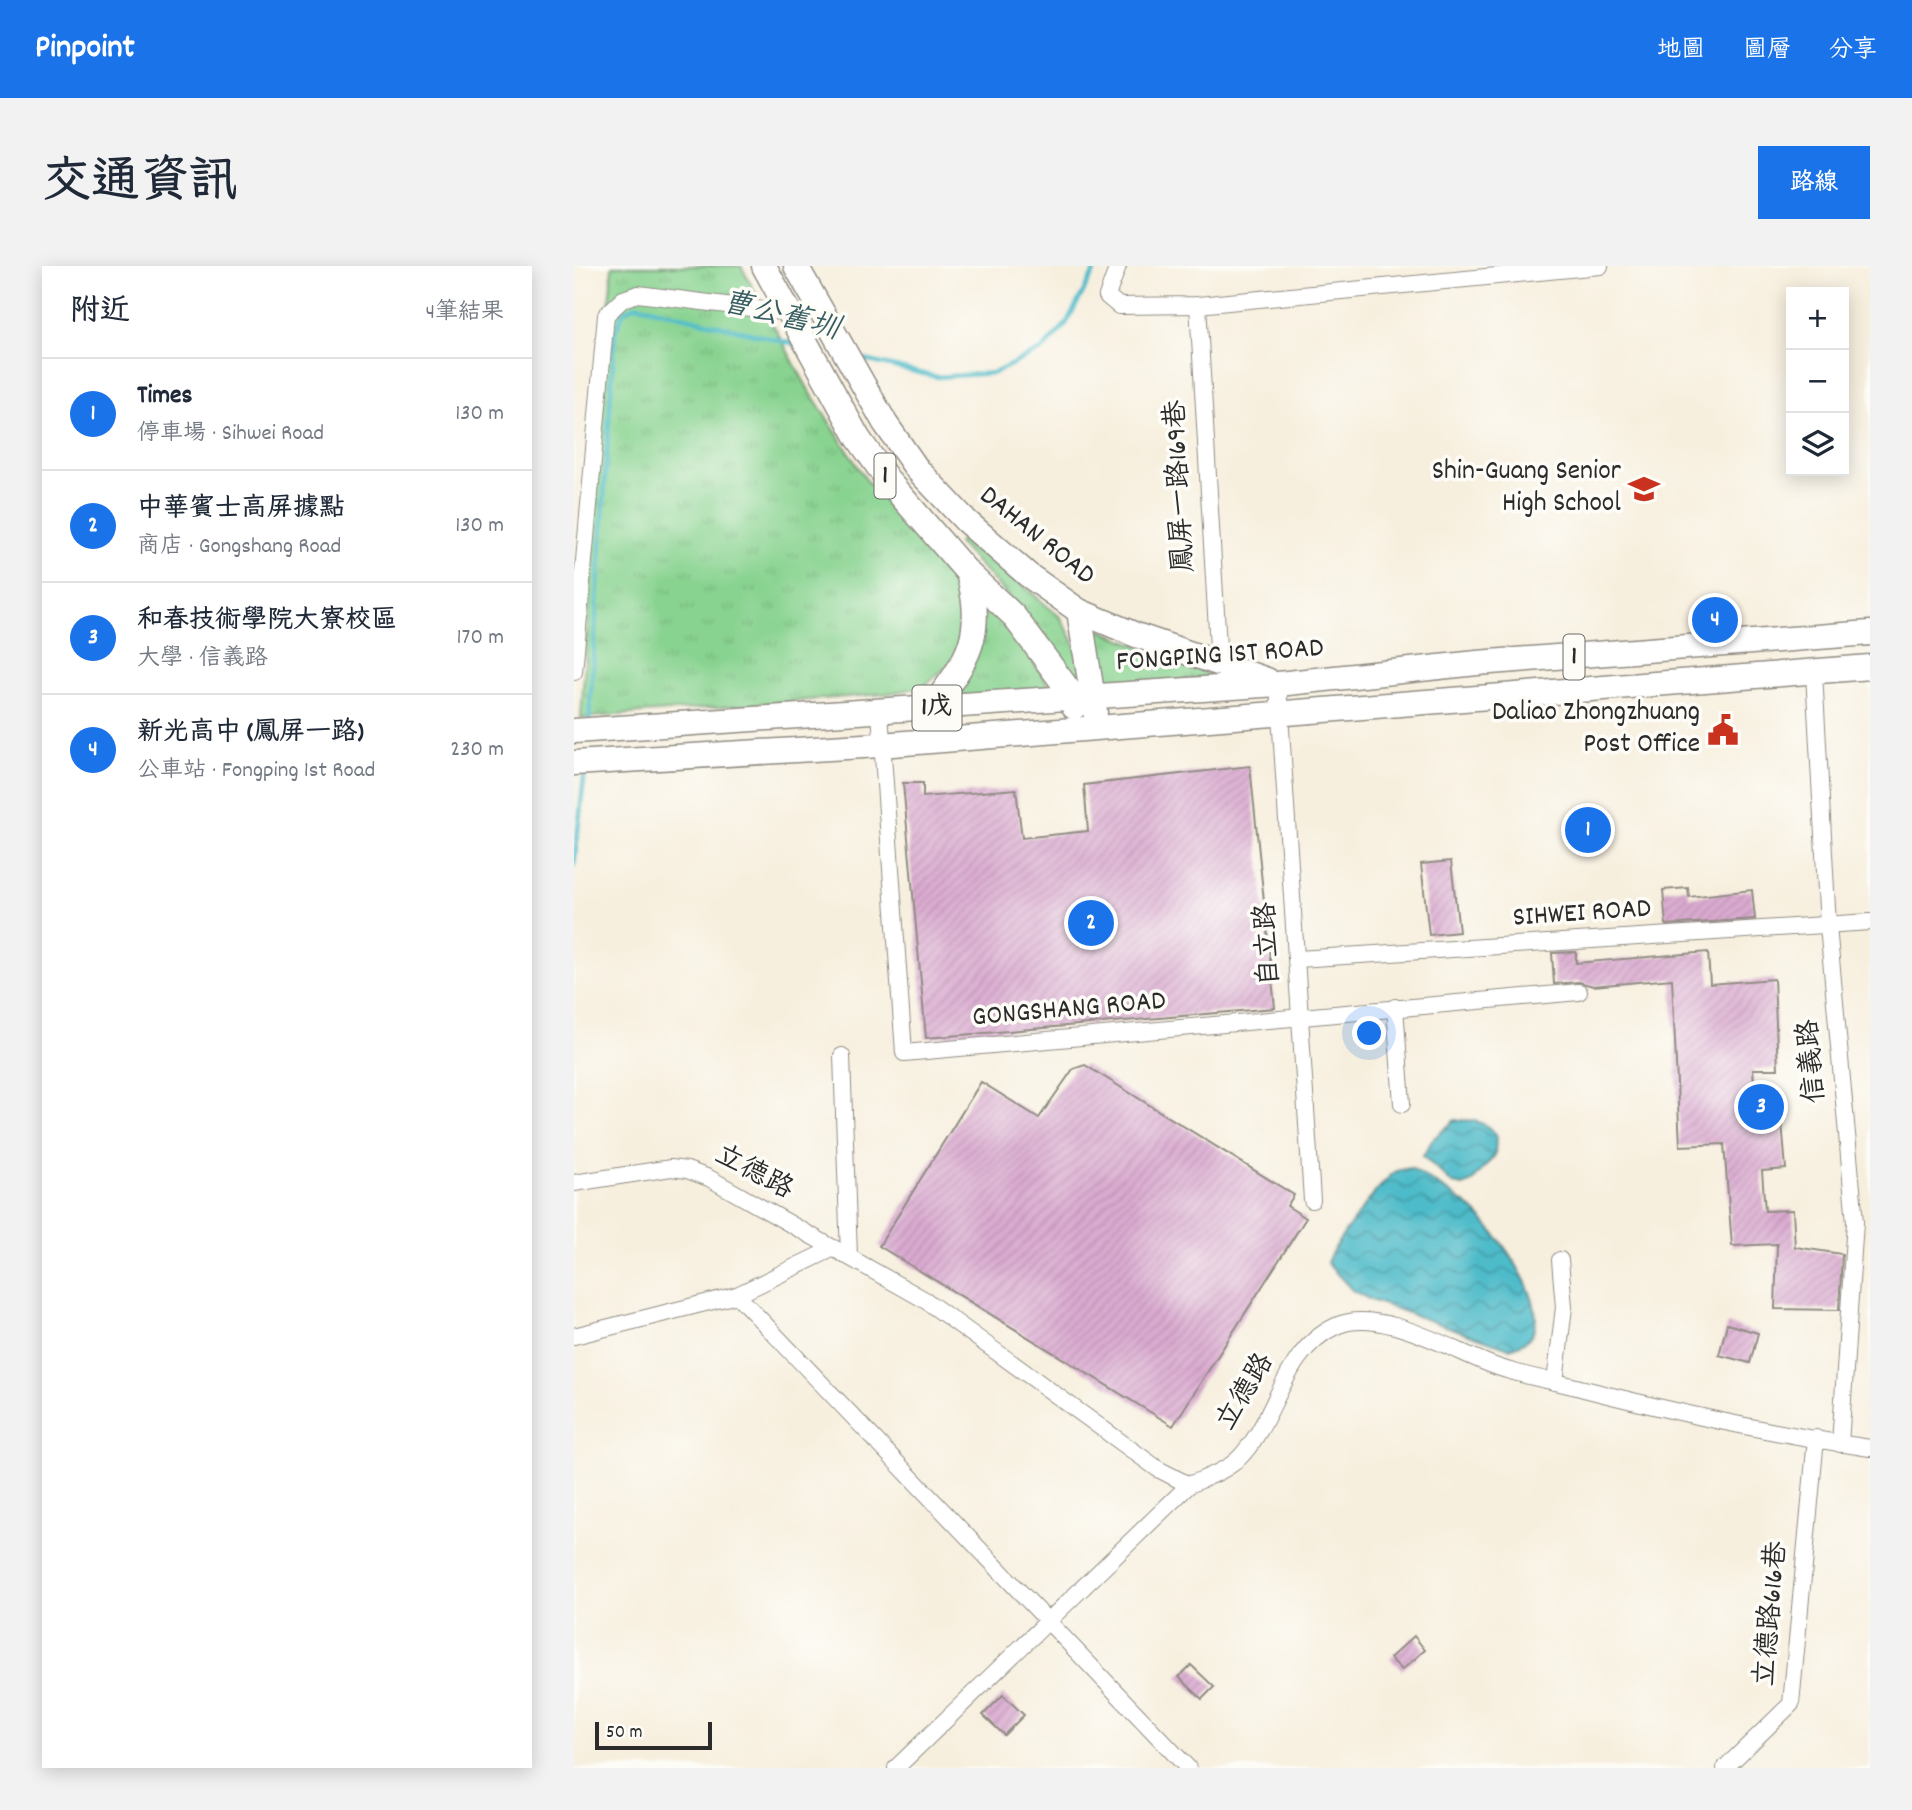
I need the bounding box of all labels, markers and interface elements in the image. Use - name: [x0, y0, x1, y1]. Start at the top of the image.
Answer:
- text: Pinpoint: [35, 26, 135, 73]
- text: 地圖: [1657, 34, 1705, 68]
- text: 圖層: [1743, 34, 1791, 68]
- text: 分享: [1829, 34, 1877, 68]
- button: 路線: [1758, 146, 1870, 219]
- text: 交通資訊: [42, 150, 238, 220]
- water label: 曹公舊圳: [717, 283, 846, 354]
- map controls: [1786, 287, 1849, 476]
- button: +: [1786, 287, 1849, 350]
- text: 附近: [70, 292, 130, 335]
- text: 4筆結果: [425, 297, 504, 330]
- button: −: [1786, 350, 1849, 413]
- text: Times: [137, 378, 192, 415]
- text: 1: [90, 398, 96, 431]
- text: 130 m: [455, 398, 504, 431]
- street label: 鳳屏一路169巷: [1157, 398, 1206, 573]
- button: layers: [1786, 413, 1849, 476]
- text: 停車場 · Sihwei Road: [137, 418, 324, 451]
- place label: Shin-Guang Senior High School: [1432, 453, 1622, 525]
- road number: 1: [874, 454, 896, 498]
- school or university icon: Shin-Guang Senior High School: [1627, 472, 1661, 506]
- street label: DAHAN ROAD: [969, 478, 1103, 596]
- text: 中華賓士高屏據點: [137, 491, 345, 528]
- text: 2: [88, 510, 98, 543]
- text: 130 m: [455, 510, 504, 543]
- text: 商店 · Gongshang Road: [137, 531, 341, 564]
- pin: 4: [1692, 594, 1738, 646]
- text: 和春技術學院大寮校區: [137, 603, 397, 640]
- text: 3: [88, 622, 98, 655]
- text: 170 m: [457, 622, 504, 655]
- street label: FONGPING 1ST ROAD: [1115, 630, 1325, 684]
- road number: 1: [1564, 634, 1584, 680]
- text: 大學 · 信義路: [137, 643, 268, 676]
- road number: 1戊: [912, 686, 962, 730]
- place label: Daliao Zhongzhuang Post Office: [1492, 694, 1700, 766]
- public building icon: Daliao Zhongzhuang Post Office: [1706, 713, 1740, 747]
- text: 新光高中 (鳳屏一路): [137, 715, 364, 752]
- text: 4: [88, 734, 98, 767]
- text: 230 m: [450, 734, 504, 767]
- text: 公車站 · Fongping 1st Road: [137, 755, 375, 788]
- pin: 1: [1565, 804, 1611, 856]
- street label: SIHWEI ROAD: [1511, 890, 1653, 940]
- pin: 2: [1068, 897, 1114, 949]
- street label: 自立路: [1248, 901, 1292, 987]
- street label: GONGSHANG ROAD: [971, 983, 1167, 1039]
- your location: [1352, 1016, 1386, 1050]
- street label: 信義路: [1790, 1017, 1838, 1105]
- pin: 3: [1738, 1081, 1784, 1133]
- street label: 立德路: [707, 1137, 799, 1211]
- street label: 立德路: [1208, 1347, 1286, 1439]
- street label: 立德路616巷: [1747, 1539, 1799, 1688]
- scale bar: [595, 1719, 712, 1751]
- text: 50 m: [606, 1720, 643, 1747]

